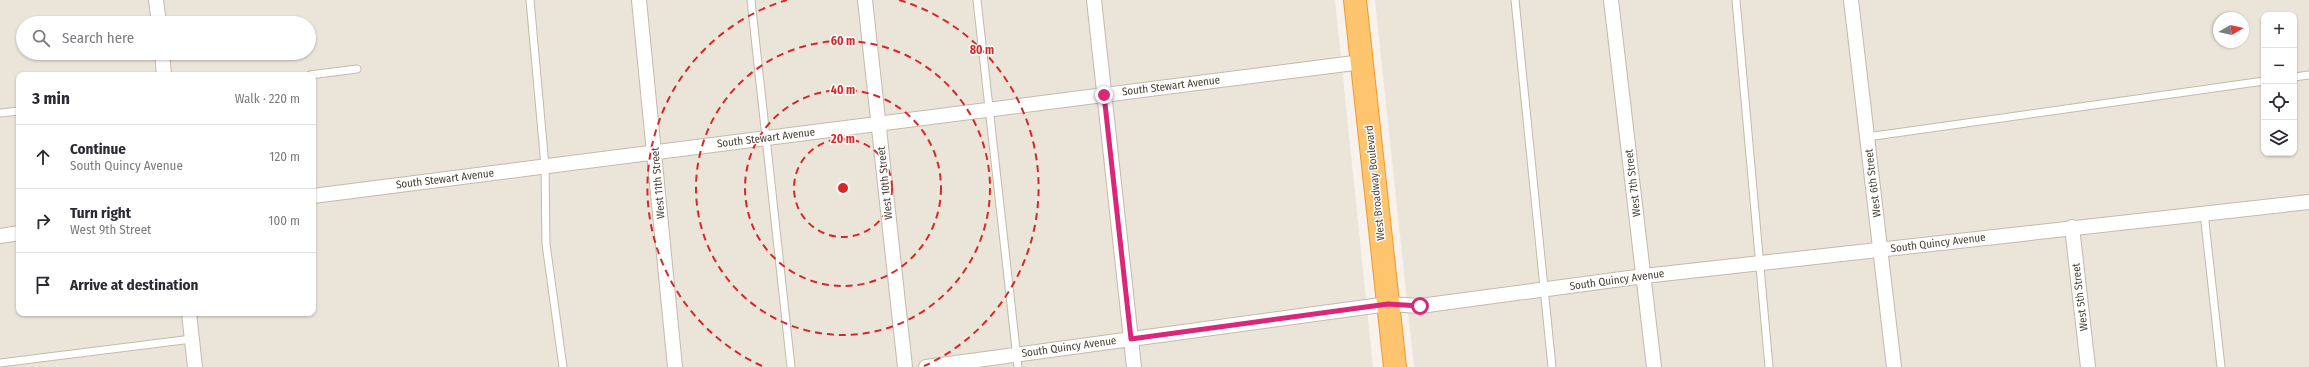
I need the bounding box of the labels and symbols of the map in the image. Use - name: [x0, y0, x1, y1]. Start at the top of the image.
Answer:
- north arrow: [2213, 12, 2249, 48]
- text: 60 m: [831, 34, 855, 48]
- text: 80 m: [970, 43, 994, 57]
- street label: South Stewart Avenue: [1121, 74, 1221, 98]
- text: 40 m: [831, 83, 855, 97]
- route end: [1095, 86, 1113, 104]
- street label: West Broadway Boulevard: [1362, 125, 1388, 241]
- street label: South Stewart Avenue: [716, 126, 816, 150]
- text: 20 m: [830, 132, 855, 146]
- street label: West 10th Street: [875, 145, 895, 220]
- street label: West 11th Street: [648, 146, 668, 219]
- street label: West 7th Street: [1622, 148, 1644, 218]
- street label: West 6th Street: [1862, 148, 1884, 218]
- street label: South Stewart Avenue: [395, 167, 495, 191]
- centre of rings: [836, 181, 850, 195]
- street label: South Quincy Avenue: [1890, 231, 1986, 255]
- street label: West 5th Street: [2069, 262, 2091, 332]
- street label: South Quincy Avenue: [1569, 267, 1665, 293]
- route start: [1411, 297, 1429, 315]
- street label: South Quincy Avenue: [1021, 334, 1117, 360]

